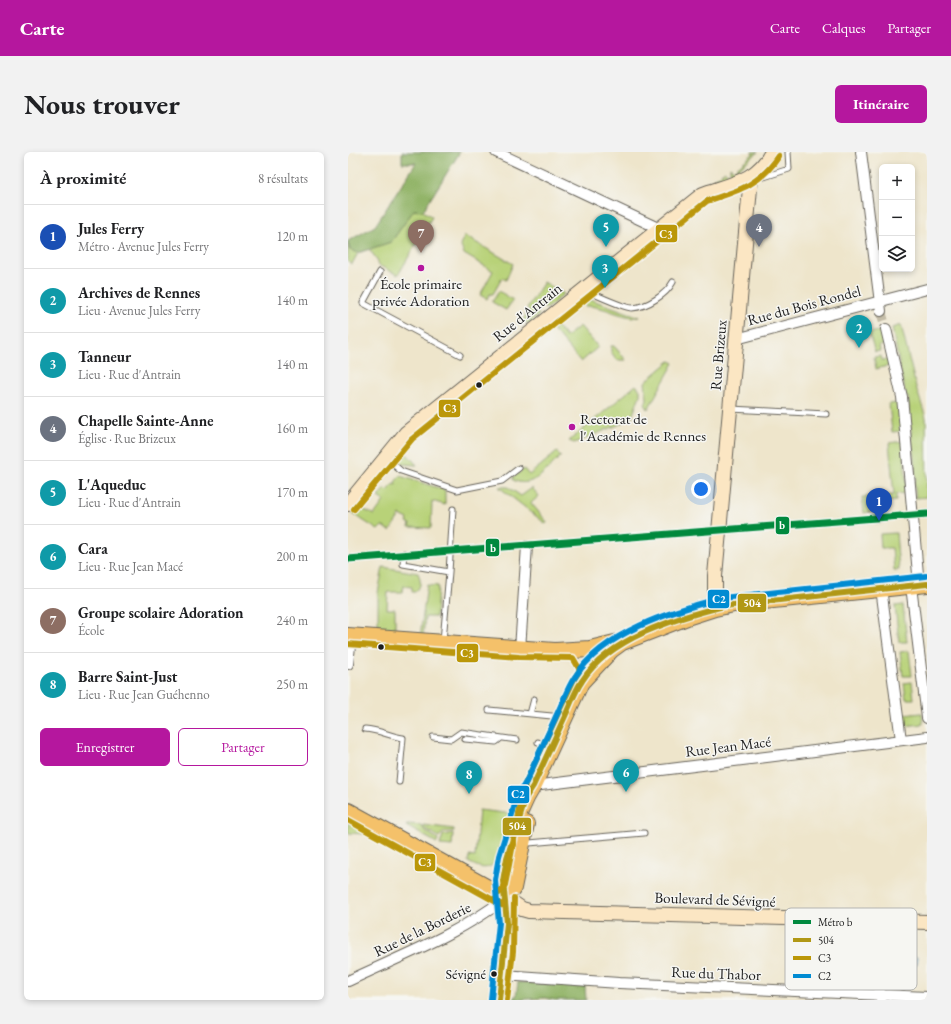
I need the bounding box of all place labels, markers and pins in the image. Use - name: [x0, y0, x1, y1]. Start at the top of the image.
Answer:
- pin: 5: [593, 214, 619, 247]
- pin: 4: [746, 214, 772, 247]
- pin: 7: [408, 220, 434, 253]
- pin: 3: [592, 255, 618, 288]
- marker: École primaire privée Adoration: [416, 263, 426, 273]
- place label: École primaire privée Adoration: [372, 274, 470, 310]
- pin: 2: [846, 315, 872, 348]
- unlabelled marker: [474, 380, 484, 390]
- place label: Rectorat de l'Académie de Rennes: [580, 409, 706, 445]
- marker: Rectorat de l'Académie de Rennes: [567, 422, 577, 432]
- pin: 1: [866, 488, 892, 521]
- unlabelled marker: [376, 642, 386, 652]
- pin: 6: [613, 759, 639, 792]
- pin: 8: [456, 761, 482, 794]
- place label: Sévigné: [446, 965, 487, 983]
- marker: Sévigné: [489, 969, 499, 979]

